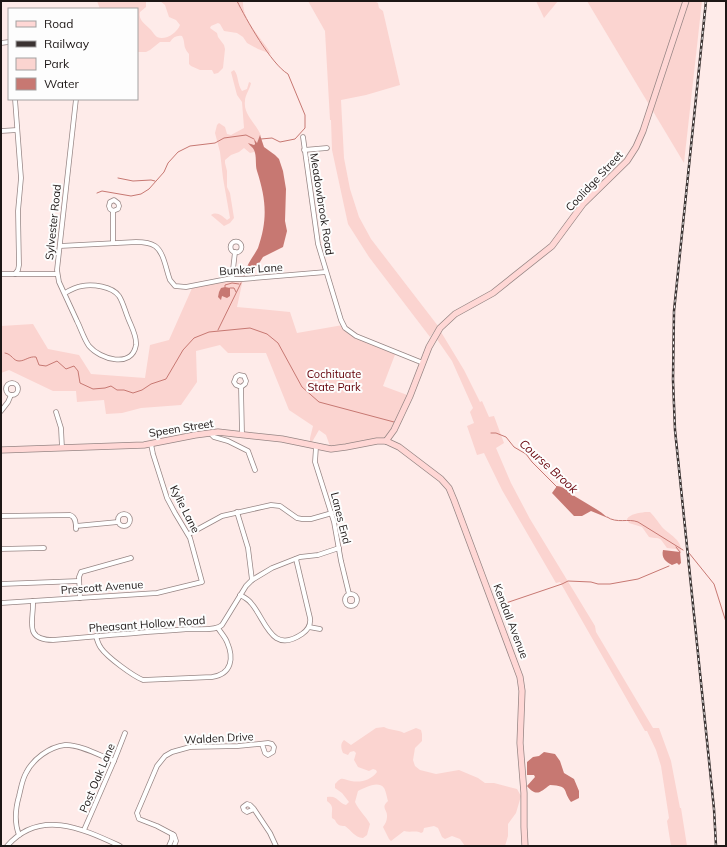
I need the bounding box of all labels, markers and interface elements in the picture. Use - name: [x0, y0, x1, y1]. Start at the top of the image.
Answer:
- legend: [8, 8, 138, 100]
- text: Road: [44, 16, 73, 31]
- text: Railway: [44, 36, 90, 51]
- text: Park: [44, 56, 70, 71]
- text: Water: [44, 76, 80, 91]
- street label: Coolidge Street: [562, 148, 626, 214]
- street label: Meadowbrook Road: [307, 152, 337, 256]
- street label: Sylvester Road: [42, 183, 64, 261]
- street label: Bunker Lane: [219, 260, 283, 278]
- park label: Cochituate State Park: [307, 367, 361, 394]
- street label: Speen Street: [148, 416, 214, 440]
- water label: Course Brook: [517, 436, 582, 497]
- street label: Kylie Lane: [167, 483, 203, 535]
- street label: Lanes End: [328, 491, 354, 545]
- street label: Prescott Avenue: [60, 577, 144, 597]
- street label: Kendall Avenue: [490, 582, 532, 660]
- street label: Pheasant Hollow Road: [88, 613, 206, 635]
- street label: Walden Drive: [184, 729, 254, 747]
- street label: Post Oak Lane: [76, 741, 118, 815]

